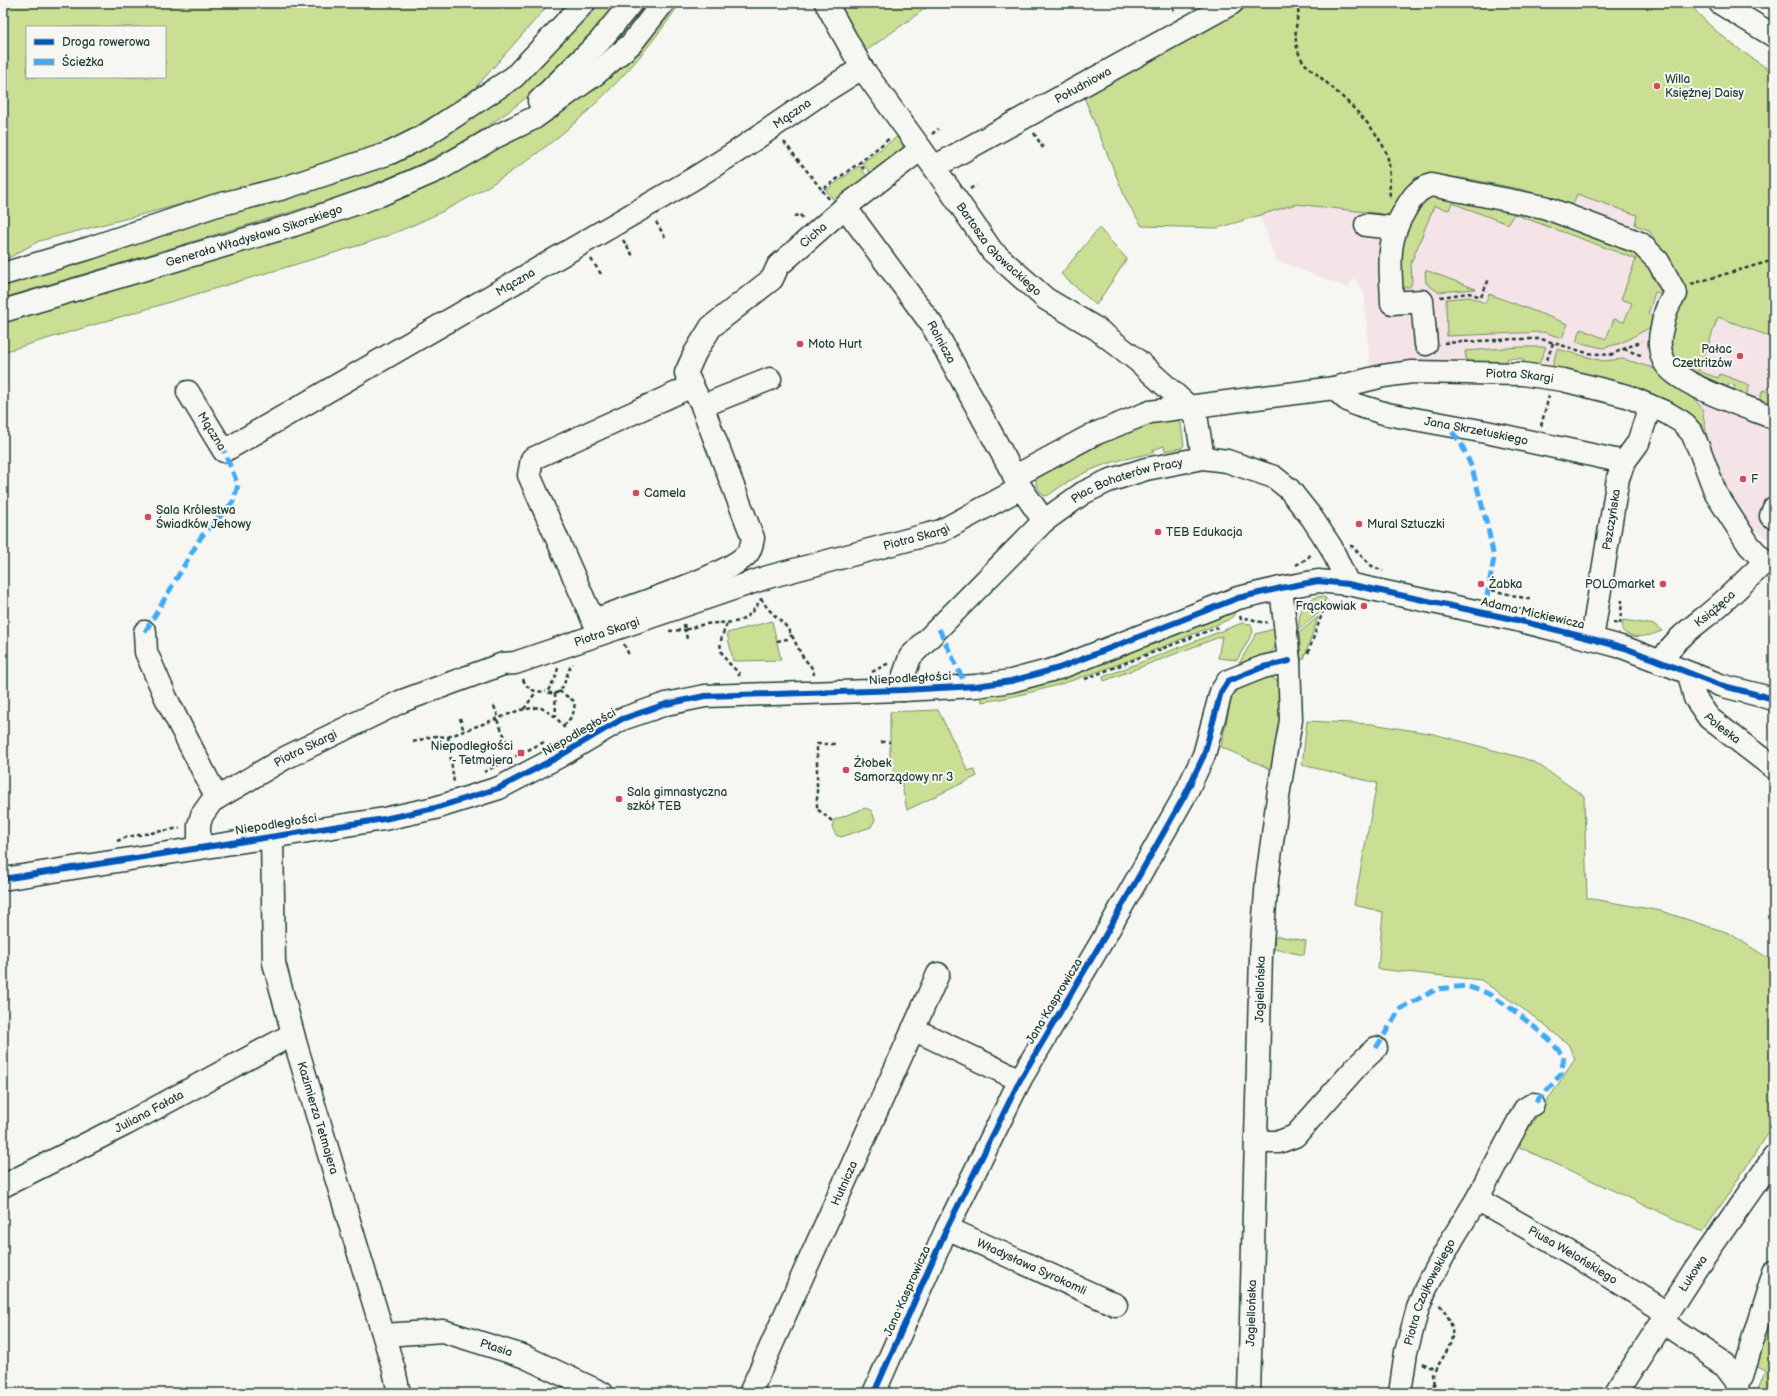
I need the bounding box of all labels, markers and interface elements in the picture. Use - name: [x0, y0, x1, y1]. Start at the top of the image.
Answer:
- legend: [26, 26, 166, 78]
- text: Droga rowerowa: [62, 35, 150, 50]
- text: Ścieżka: [62, 53, 104, 70]
- street label: Południowa: [1052, 64, 1114, 107]
- place label: Willa Księżnej Daisy: [1665, 72, 1745, 101]
- marker: Willa Księżnej Daisy: [1652, 81, 1662, 91]
- street label: Mączna: [770, 96, 814, 132]
- street label: Bartosza Głowackiego: [953, 200, 1045, 300]
- street label: Generała Władysława Sikorskiego: [164, 202, 345, 271]
- street label: Cicha: [797, 219, 830, 251]
- street label: Mączna: [493, 265, 538, 300]
- street label: Rolnicza: [923, 318, 959, 366]
- place label: Moto Hurt: [808, 337, 862, 352]
- marker: Moto Hurt: [795, 339, 805, 349]
- place label: Pałac Czettritzów: [1672, 342, 1732, 371]
- marker: Pałac Czettritzów: [1735, 351, 1745, 361]
- street label: Piotra Skargi: [1485, 366, 1555, 387]
- street label: Mączna: [194, 409, 229, 454]
- street label: Jana Skrzetuskiego: [1423, 414, 1530, 449]
- street label: Plac Bohaterów Pracy: [1068, 455, 1185, 507]
- place label: F: [1751, 472, 1759, 487]
- marker: F: [1738, 474, 1748, 484]
- place label: Camela: [644, 486, 686, 501]
- marker: Camela: [631, 488, 641, 498]
- street label: Pszczyńska: [1599, 488, 1624, 551]
- place label: Sala Królestwa Świadków Jehowy: [156, 503, 252, 532]
- marker: Sala Królestwa Świadków Jehowy: [143, 512, 153, 522]
- place label: Mural Sztuczki: [1367, 517, 1445, 532]
- marker: Mural Sztuczki: [1354, 519, 1364, 529]
- street label: Piotra Skargi: [882, 521, 953, 554]
- place label: TEB Edukacja: [1166, 525, 1243, 540]
- marker: TEB Edukacja: [1153, 527, 1163, 537]
- place label: Żabka: [1488, 576, 1523, 592]
- place label: POLOmarket: [1585, 577, 1655, 592]
- marker: Żabka: [1476, 579, 1486, 589]
- marker: POLOmarket: [1658, 579, 1668, 589]
- street label: Książęca: [1692, 587, 1739, 631]
- street label: Adama Mickiewicza: [1480, 594, 1586, 633]
- place label: Frąckowiak: [1296, 599, 1356, 614]
- marker: Frąckowiak: [1359, 601, 1369, 611]
- street label: Piotra Skargi: [572, 614, 642, 650]
- street label: Niepodległości: [868, 669, 952, 688]
- street label: Niepodległości: [540, 705, 619, 760]
- street label: Poleska: [1700, 711, 1743, 748]
- street label: Piotra Skargi: [272, 727, 340, 771]
- place label: Niepodległości - Tetmajera: [430, 739, 513, 768]
- marker: Niepodległości - Tetmajera: [516, 748, 526, 758]
- place label: Żłobek Samorządowy nr 3: [853, 755, 953, 785]
- marker: Żłobek Samorządowy nr 3: [841, 765, 851, 775]
- place label: Sala gimnastyczna szkół TEB: [627, 785, 728, 814]
- marker: Sala gimnastyczna szkół TEB: [614, 794, 624, 804]
- street label: Niepodległości: [234, 811, 318, 838]
- street label: Jana Kasprowicza: [1023, 955, 1086, 1047]
- street label: Jagiellońska: [1252, 955, 1269, 1023]
- street label: Kazimierza Tetmajera: [293, 1060, 342, 1176]
- street label: Juliana Fałata: [112, 1087, 187, 1136]
- street label: Hutnicza: [828, 1158, 861, 1208]
- street label: Piusa Welońskiego: [1525, 1223, 1620, 1288]
- street label: Władysława Syrokomli: [974, 1235, 1089, 1299]
- street label: Piotra Czajkowskiego: [1401, 1236, 1459, 1347]
- street label: Jana Kasprowicza: [881, 1243, 934, 1339]
- street label: Łukowa: [1676, 1253, 1711, 1295]
- street label: Jagiellońska: [1243, 1279, 1260, 1347]
- street label: Ptasia: [478, 1336, 514, 1360]

